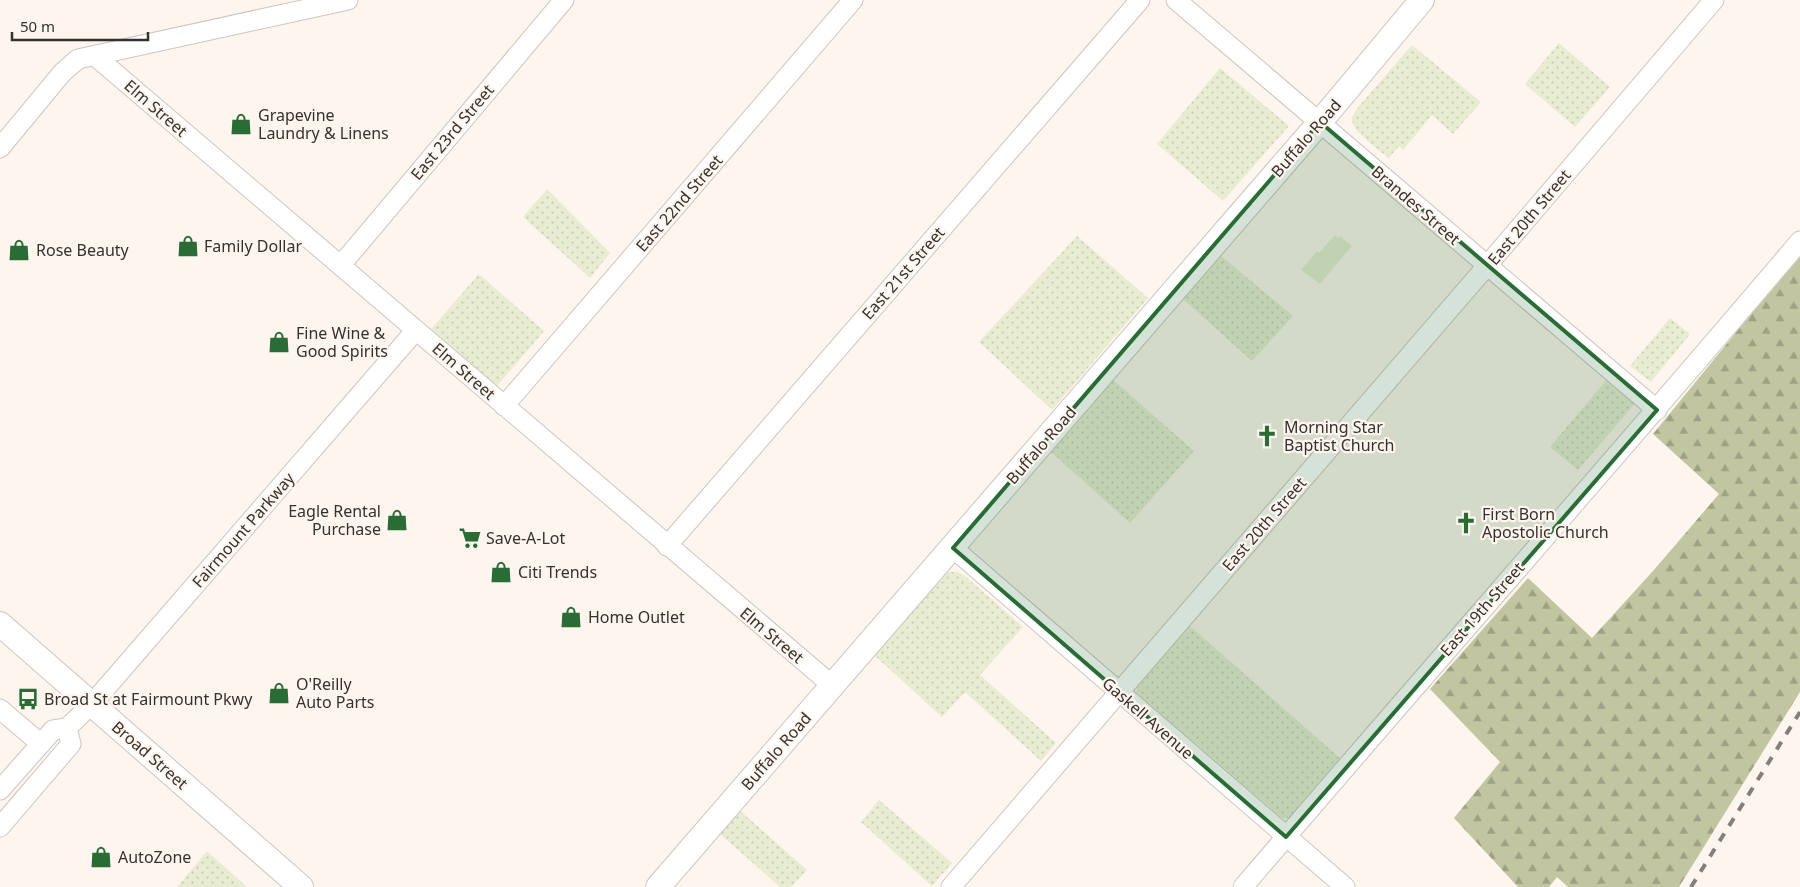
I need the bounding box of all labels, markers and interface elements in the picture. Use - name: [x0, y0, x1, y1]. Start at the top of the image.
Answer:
- scale bar: [12, 10, 149, 42]
- text: 50 m: [20, 16, 55, 36]
- street label: Elm Street: [120, 74, 192, 142]
- street label: East 23rd Street: [405, 79, 499, 185]
- street label: Buffalo Road: [1266, 94, 1346, 182]
- place label: Grapevine Laundry & Linens: [258, 104, 389, 144]
- shop icon: Grapevine Laundry & Linens: [228, 111, 254, 137]
- street label: East 22nd Street: [631, 149, 728, 256]
- street label: Brandes Street: [1367, 160, 1465, 250]
- street label: East 20th Street: [1483, 164, 1576, 269]
- street label: East 21st Street: [857, 222, 950, 324]
- shop icon: Family Dollar: [175, 233, 201, 259]
- place label: Family Dollar: [204, 235, 302, 257]
- shop icon: Rose Beauty: [6, 237, 32, 263]
- place label: Rose Beauty: [36, 239, 130, 261]
- place label: Fine Wine & Good Spirits: [296, 322, 388, 362]
- shop icon: Fine Wine & Good Spirits: [266, 329, 292, 355]
- street label: Elm Street: [428, 337, 500, 405]
- street label: Buffalo Road: [1001, 401, 1081, 489]
- place label: Morning Star Baptist Church: [1284, 416, 1394, 456]
- church icon: Morning Star Baptist Church: [1254, 423, 1280, 449]
- street label: Fairmount Parkway: [187, 467, 300, 592]
- street label: East 20th Street: [1217, 472, 1311, 576]
- place label: Eagle Rental Purchase: [288, 500, 381, 540]
- place label: First Born Apostolic Church: [1482, 503, 1609, 543]
- shop icon: Eagle Rental Purchase: [384, 507, 410, 533]
- church icon: First Born Apostolic Church: [1453, 510, 1479, 536]
- supermarket icon: Save-A-Lot: [457, 525, 483, 551]
- place label: Save-A-Lot: [486, 527, 566, 549]
- street label: East 19th Street: [1435, 557, 1529, 661]
- shop icon: Citi Trends: [488, 559, 514, 585]
- place label: Citi Trends: [518, 561, 597, 583]
- street label: Elm Street: [736, 602, 809, 668]
- shop icon: Home Outlet: [558, 604, 584, 630]
- place label: Home Outlet: [588, 606, 685, 628]
- street label: Gaskell Avenue: [1098, 672, 1198, 764]
- place label: O'Reilly Auto Parts: [296, 673, 374, 713]
- shop icon: O'Reilly Auto Parts: [266, 680, 292, 706]
- bus stop icon: Broad St at Fairmount Pkwy: [15, 686, 41, 712]
- place label: Broad St at Fairmount Pkwy: [44, 688, 253, 710]
- street label: Buffalo Road: [736, 707, 816, 795]
- street label: Broad Street: [107, 716, 193, 794]
- shop icon: AutoZone: [88, 844, 114, 870]
- place label: AutoZone: [118, 846, 191, 868]

